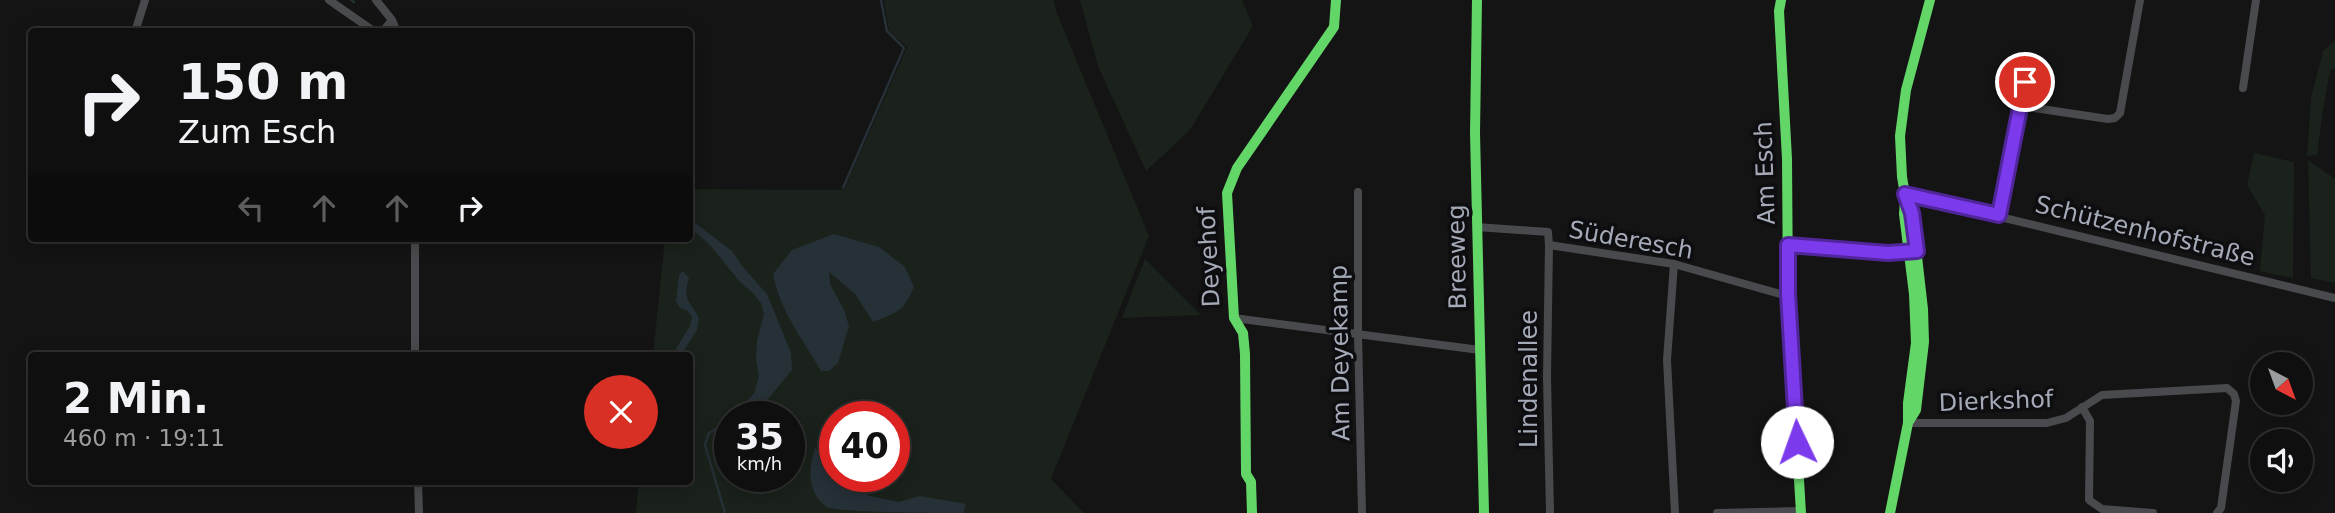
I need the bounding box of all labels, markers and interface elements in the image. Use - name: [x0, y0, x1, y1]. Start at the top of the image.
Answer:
- pin: [1995, 52, 2055, 112]
- text: 150 m: [178, 54, 348, 111]
- icon: right: [63, 56, 154, 147]
- icon: arrive: [2006, 63, 2044, 101]
- text: Zum Esch: [178, 113, 336, 151]
- street label: Am Esch: [1749, 121, 1781, 225]
- icon: left: [232, 189, 270, 227]
- icon: ahead: [305, 189, 343, 227]
- icon: ahead: [378, 189, 416, 227]
- icon: right: [451, 189, 489, 227]
- street label: Schützenhofstraße: [2032, 190, 2258, 272]
- street label: Breeweg: [1442, 204, 1472, 310]
- street label: Deyehof: [1192, 206, 1226, 308]
- street label: Süderesch: [1567, 215, 1695, 265]
- street label: Am Deyekamp: [1324, 265, 1356, 441]
- street label: Lindenallee: [1515, 310, 1543, 448]
- north arrow: [2250, 352, 2314, 415]
- map controls: [2250, 352, 2313, 492]
- text: 2 Min.: [63, 374, 209, 423]
- button: close: [584, 375, 658, 449]
- street label: Dierkshof: [1938, 385, 2054, 417]
- speed limit sign: 40: [819, 401, 910, 492]
- position arrow: [1760, 405, 1834, 479]
- text: 35: [735, 417, 784, 457]
- text: 460 m · 19:11: [63, 425, 225, 451]
- button: sound: [2250, 429, 2313, 492]
- text: km/h: [737, 453, 782, 474]

